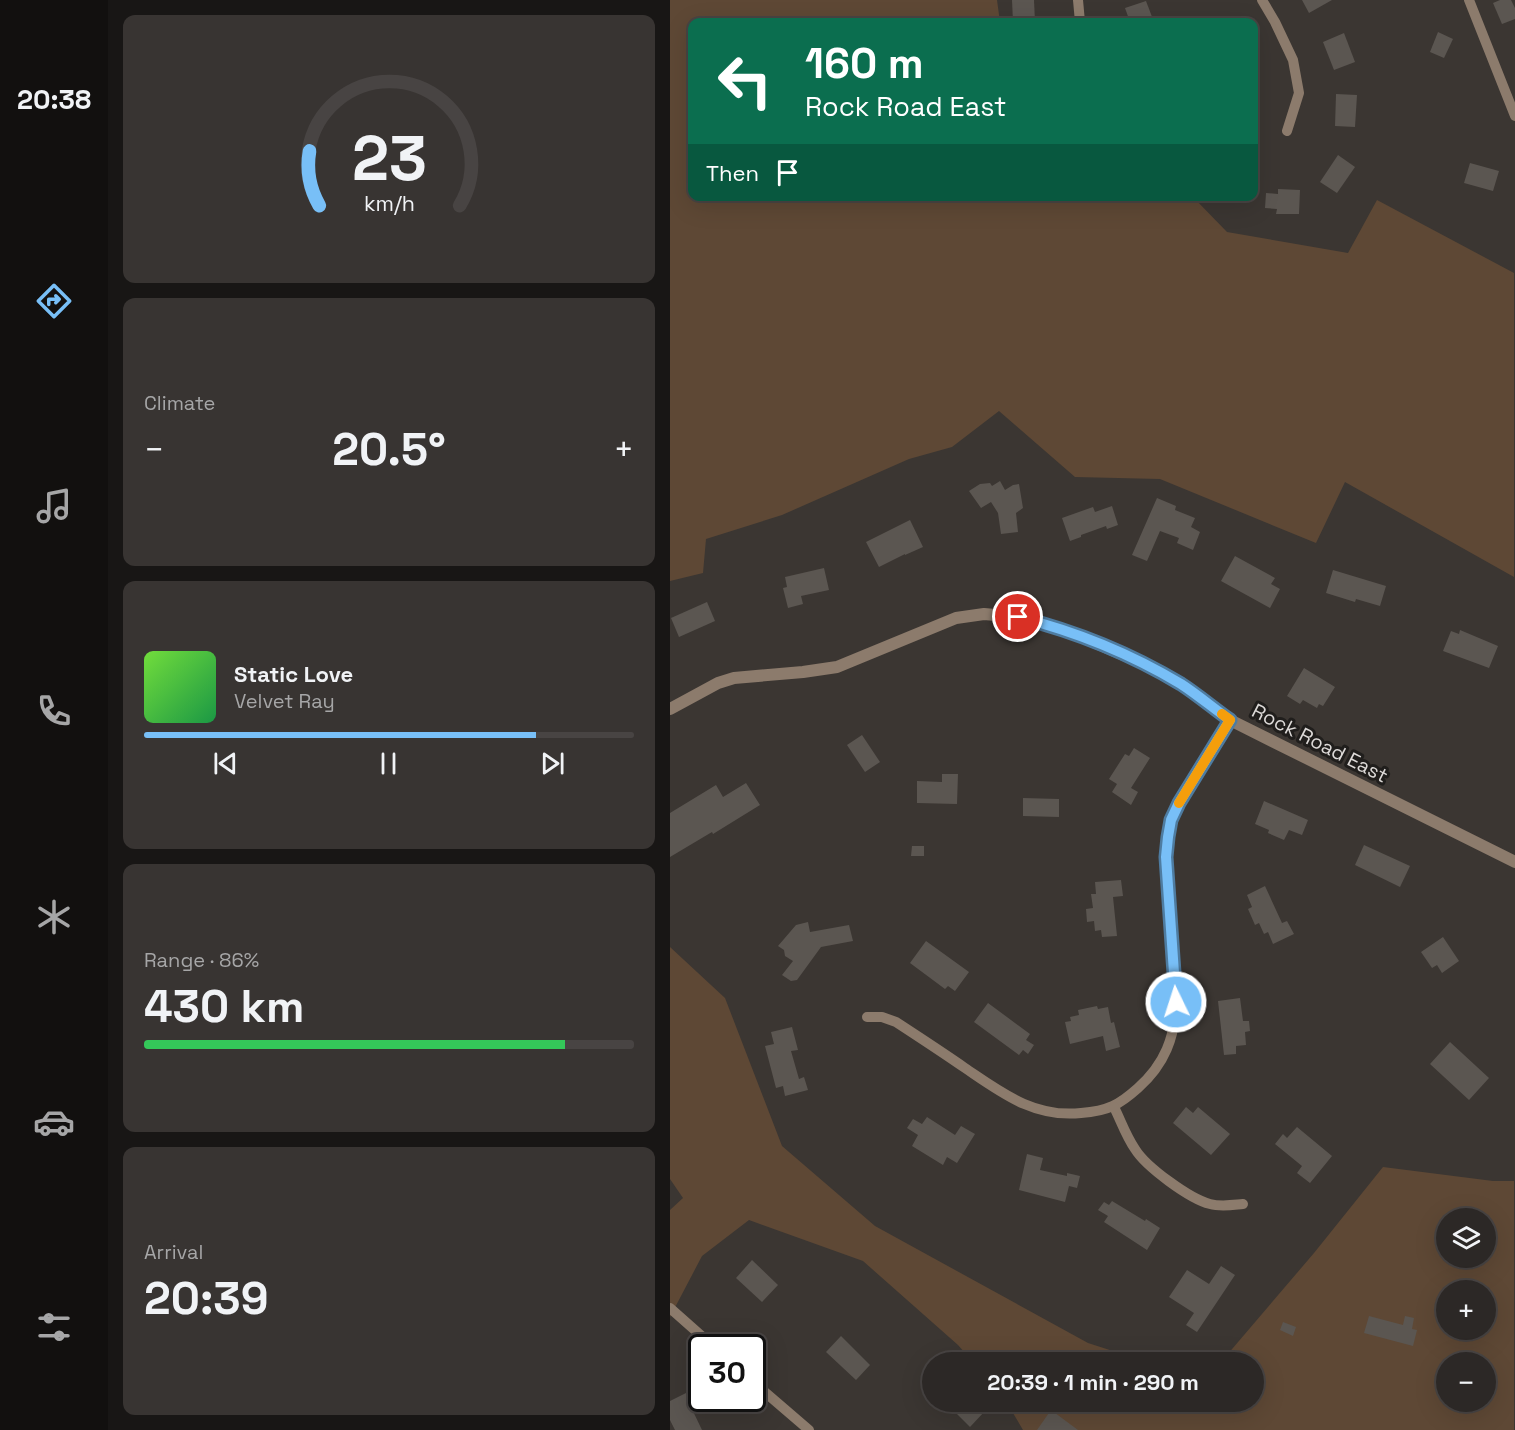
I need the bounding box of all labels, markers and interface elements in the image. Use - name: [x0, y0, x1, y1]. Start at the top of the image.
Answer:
- text: 160 m: [805, 37, 924, 90]
- icon: left: [706, 42, 784, 120]
- text: 20:38: [17, 82, 91, 117]
- text: Rock Road East: [805, 89, 1007, 124]
- text: 23: [351, 119, 426, 198]
- icon: arrive: [771, 156, 804, 189]
- text: Then: [706, 159, 759, 187]
- text: km/h: [363, 190, 415, 217]
- icon: directions: [33, 280, 75, 322]
- text: Climate: [144, 390, 215, 416]
- text: 20.5°: [332, 421, 446, 478]
- text: −: [144, 429, 164, 471]
- text: +: [614, 429, 634, 471]
- icon: music: [33, 485, 75, 527]
- pin: [992, 591, 1043, 642]
- icon: arrive: [1001, 600, 1034, 633]
- text: Static Love: [234, 660, 353, 688]
- text: Velvet Ray: [234, 688, 335, 714]
- icon: phone: [33, 690, 75, 732]
- street label: Rock Road East: [1248, 698, 1392, 788]
- icon: previous: [209, 747, 242, 780]
- icon: pause: [372, 747, 405, 780]
- icon: next: [536, 747, 569, 780]
- icon: climate: [33, 896, 75, 938]
- text: Range · 86%: [144, 947, 259, 973]
- position arrow: [1144, 970, 1208, 1034]
- text: 430 km: [144, 978, 304, 1035]
- icon: car: [33, 1101, 75, 1143]
- map controls: [1436, 1208, 1496, 1412]
- button: layers: [1436, 1208, 1496, 1268]
- text: Arrival: [144, 1239, 203, 1265]
- text: 20:39: [144, 1270, 268, 1327]
- button: +: [1436, 1280, 1496, 1340]
- icon: filters: [33, 1306, 75, 1348]
- speed limit sign: 30: [688, 1334, 766, 1412]
- button: −: [1436, 1352, 1496, 1412]
- text: 20:39 · 1 min · 290 m: [987, 1368, 1199, 1396]

